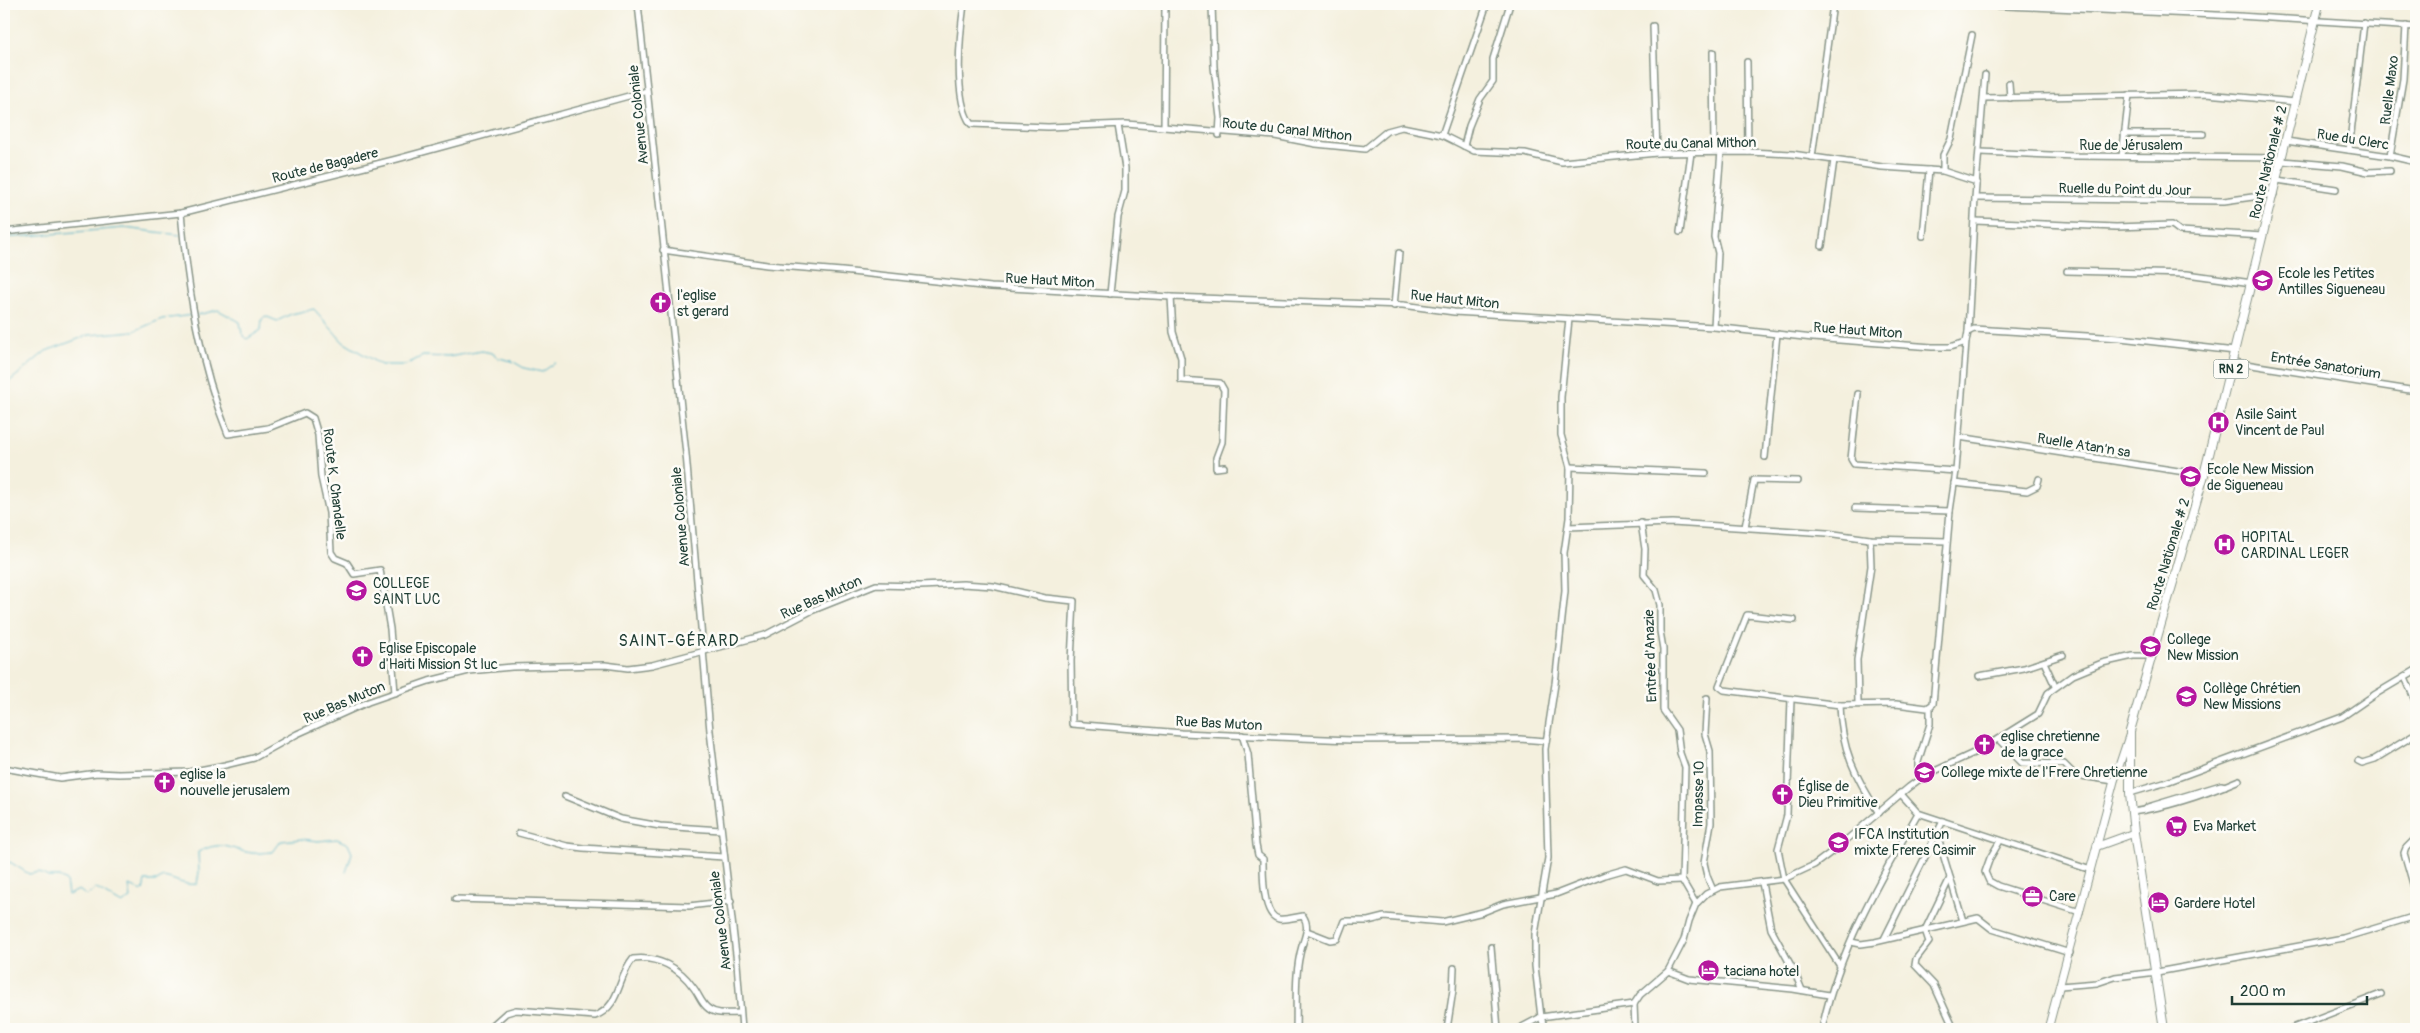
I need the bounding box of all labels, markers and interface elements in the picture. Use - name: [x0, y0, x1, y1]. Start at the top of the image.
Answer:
- street label: Ruelle Maxo: [2377, 54, 2402, 126]
- street label: Avenue Coloniale: [625, 64, 652, 166]
- street label: Route Nationale # 2: [2246, 103, 2291, 221]
- street label: Route du Canal Mithon: [1221, 114, 1353, 145]
- street label: Rue du Clerc: [2316, 125, 2390, 154]
- street label: Route du Canal Mithon: [1625, 134, 1757, 153]
- street label: Rue de Jérusalem: [2079, 137, 2183, 154]
- street label: Route de Bagadere: [270, 144, 380, 187]
- street label: Ruelle du Point du Jour: [2058, 180, 2192, 199]
- place label: Ecole les Petites Antilles Sigueneau: [2278, 265, 2385, 298]
- school or university icon: Ecole les Petites Antilles Sigueneau: [2250, 269, 2274, 293]
- street label: Rue Haut Miton: [1005, 270, 1095, 291]
- street label: Rue Haut Miton: [1410, 286, 1500, 313]
- place label: l'eglise st gerard: [677, 287, 729, 320]
- church icon: l'eglise st gerard: [649, 291, 673, 315]
- street label: Rue Haut Miton: [1813, 319, 1903, 342]
- street label: Entrée Sanatorium: [2270, 348, 2382, 383]
- road number: RN 2: [2214, 359, 2248, 378]
- place label: Asile Saint Vincent de Paul: [2235, 406, 2325, 439]
- hospital icon: Asile Saint Vincent de Paul: [2207, 410, 2231, 434]
- street label: Route K_Chandelle: [319, 427, 350, 541]
- street label: Ruelle Atan'n sa: [2036, 430, 2132, 461]
- place label: Ecole New Mission de Sigueneau: [2207, 461, 2314, 494]
- school or university icon: Ecole New Mission de Sigueneau: [2179, 465, 2203, 489]
- street label: Avenue Coloniale: [668, 466, 693, 568]
- street label: Route Nationale # 2: [2143, 496, 2194, 612]
- place label: HOPITAL CARDINAL LEGER: [2241, 529, 2349, 562]
- hospital icon: HOPITAL CARDINAL LEGER: [2213, 533, 2237, 557]
- street label: Rue Bas Muton: [778, 572, 864, 623]
- place label: COLLEGE SAINT LUC: [373, 575, 441, 608]
- school or university icon: COLLEGE SAINT LUC: [345, 579, 369, 603]
- street label: Entrée d'Anazie: [1640, 609, 1661, 703]
- district label: SAINT-GÉRARD: [618, 631, 740, 651]
- place label: College New Mission: [2167, 631, 2239, 664]
- school or university icon: College New Mission: [2139, 635, 2163, 659]
- place label: Eglise Episcopale d'Haiti Mission St luc: [379, 640, 498, 673]
- church icon: Eglise Episcopale d'Haiti Mission St luc: [351, 644, 375, 668]
- street label: Rue Bas Muton: [301, 678, 388, 727]
- place label: Collège Chrétien New Missions: [2203, 680, 2301, 713]
- school or university icon: Collège Chrétien New Missions: [2175, 684, 2199, 708]
- street label: Rue Bas Muton: [1175, 713, 1263, 734]
- place label: eglise chretienne de la grace: [2001, 728, 2100, 761]
- church icon: eglise chretienne de la grace: [1973, 732, 1997, 756]
- street label: Impasse 10: [1689, 760, 1708, 828]
- school or university icon: College mixte de l'Frere Chretienne: [1913, 760, 1937, 784]
- place label: College mixte de l'Frere Chretienne: [1941, 764, 2147, 781]
- place label: eglise la nouvelle jerusalem: [180, 766, 290, 799]
- church icon: eglise la nouvelle jerusalem: [152, 770, 176, 794]
- place label: Église de Dieu Primitive: [1798, 777, 1878, 811]
- church icon: Église de Dieu Primitive: [1770, 782, 1794, 806]
- supermarket icon: Eva Market: [2165, 814, 2189, 838]
- place label: Eva Market: [2193, 818, 2256, 835]
- place label: IFCA Institution mixte Freres Casimir: [1854, 826, 1976, 859]
- school or university icon: IFCA Institution mixte Freres Casimir: [1826, 830, 1850, 854]
- street label: Avenue Coloniale: [706, 870, 735, 972]
- office icon: Care: [2021, 884, 2045, 908]
- place label: Care: [2049, 888, 2076, 905]
- hotel icon: Gardere Hotel: [2146, 891, 2170, 915]
- place label: Gardere Hotel: [2174, 895, 2255, 912]
- hotel icon: taciana hotel: [1696, 959, 1720, 983]
- place label: taciana hotel: [1723, 963, 1799, 980]
- scale bar: [2232, 973, 2368, 1005]
- text: 200 m: [2240, 982, 2285, 1001]

